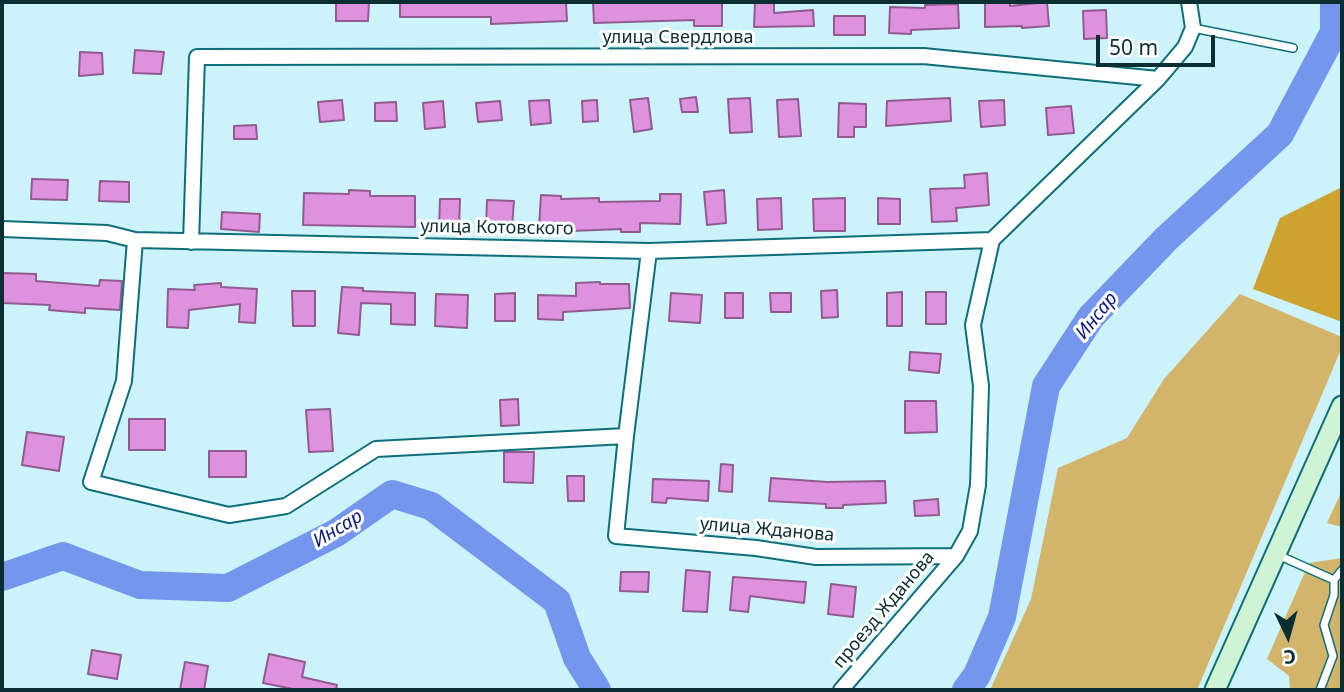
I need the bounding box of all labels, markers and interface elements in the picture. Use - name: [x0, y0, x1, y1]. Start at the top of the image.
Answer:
- scale bar: [1099, 21, 1218, 65]
- street label: улица Свердлова: [603, 27, 753, 49]
- text: 50 m: [1109, 33, 1158, 61]
- street label: улица Котовского: [420, 216, 574, 240]
- water label: Инсар: [1071, 288, 1123, 344]
- water label: Инсар: [309, 505, 367, 553]
- street label: улица Жданова: [699, 513, 835, 547]
- street label: проезд Жданова: [829, 547, 939, 673]
- north arrow: [1253, 601, 1323, 671]
- text: С: [1283, 643, 1297, 670]

